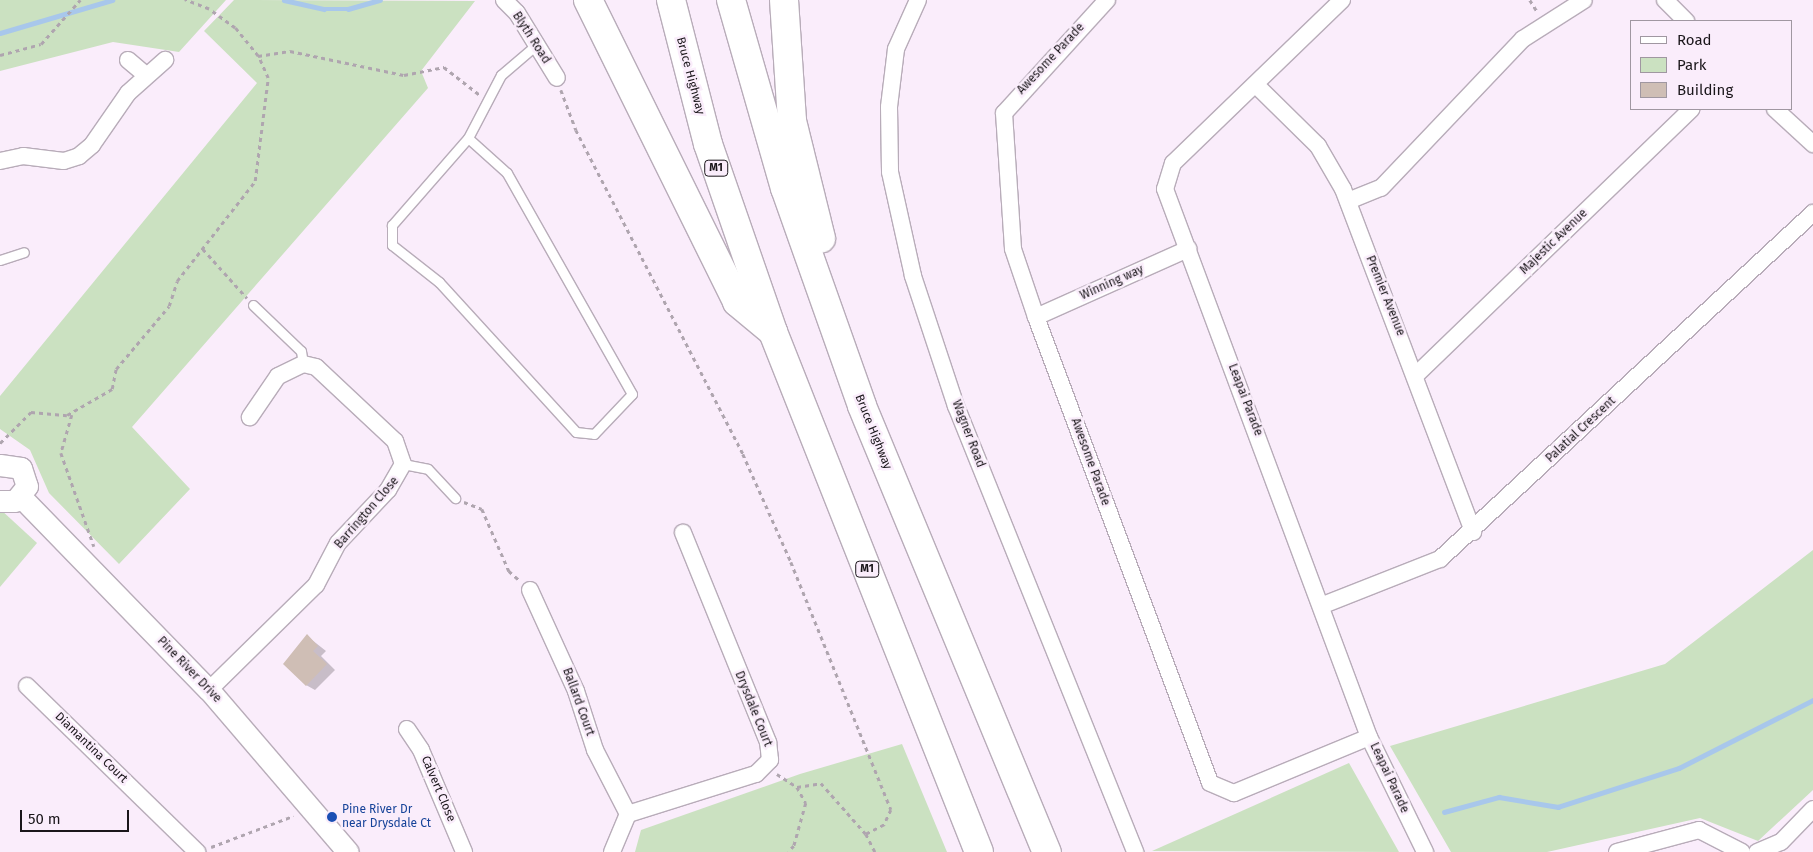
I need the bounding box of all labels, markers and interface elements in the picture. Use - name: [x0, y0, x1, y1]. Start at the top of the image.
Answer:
- street label: Blyth Road: [509, 9, 553, 67]
- street label: Awesome Parade: [1014, 20, 1088, 98]
- legend: [1630, 20, 1793, 110]
- text: Road: [1677, 31, 1712, 49]
- street label: Bruce Highway: [673, 36, 707, 116]
- text: Park: [1677, 56, 1707, 74]
- text: Building: [1677, 81, 1733, 99]
- road number: M1: [704, 160, 728, 177]
- street label: Majestic Avenue: [1517, 206, 1591, 278]
- street label: Premier Avenue: [1362, 254, 1408, 338]
- street label: Winning way: [1078, 263, 1146, 303]
- street label: Leapai Parade: [1225, 362, 1265, 438]
- street label: Bruce Highway: [851, 392, 895, 472]
- street label: Palatial Crescent: [1543, 394, 1619, 466]
- street label: Wagner Road: [949, 398, 987, 470]
- street label: Awesome Parade: [1068, 416, 1112, 508]
- street label: Barrington Close: [332, 474, 402, 552]
- road number: M1: [854, 560, 880, 578]
- street label: Pine River Drive: [154, 634, 224, 706]
- street label: Ballard Court: [559, 666, 597, 738]
- street label: Drysdale Court: [731, 669, 775, 749]
- street label: Diamantina Court: [52, 710, 130, 786]
- street label: Leapai Parade: [1366, 741, 1412, 815]
- street label: Calvert Close: [418, 754, 458, 824]
- scale bar: [22, 800, 131, 832]
- place label: Pine River Dr near Drysdale Ct: [342, 803, 431, 831]
- text: 50 m: [28, 810, 61, 828]
- marker: Pine River Dr near Drysdale Ct: [326, 811, 338, 823]

